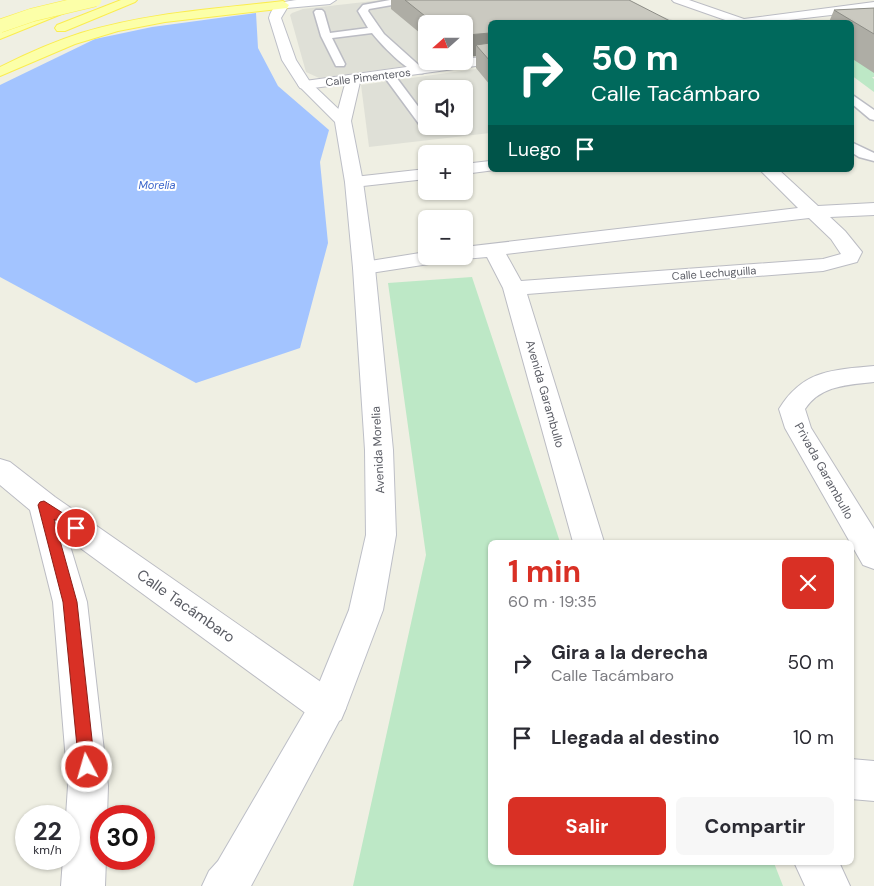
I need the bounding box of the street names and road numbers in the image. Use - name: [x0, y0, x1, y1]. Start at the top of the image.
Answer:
- street label: Calle Pimenteros: [325, 65, 411, 89]
- street label: Calle Lechuguilla: [671, 263, 757, 283]
- street label: Avenida Garambullo: [522, 338, 568, 450]
- street label: Avenida Morelia: [368, 406, 388, 494]
- street label: Privada Garambullo: [791, 420, 857, 522]
- street label: Calle Tacámbaro: [133, 565, 239, 647]

